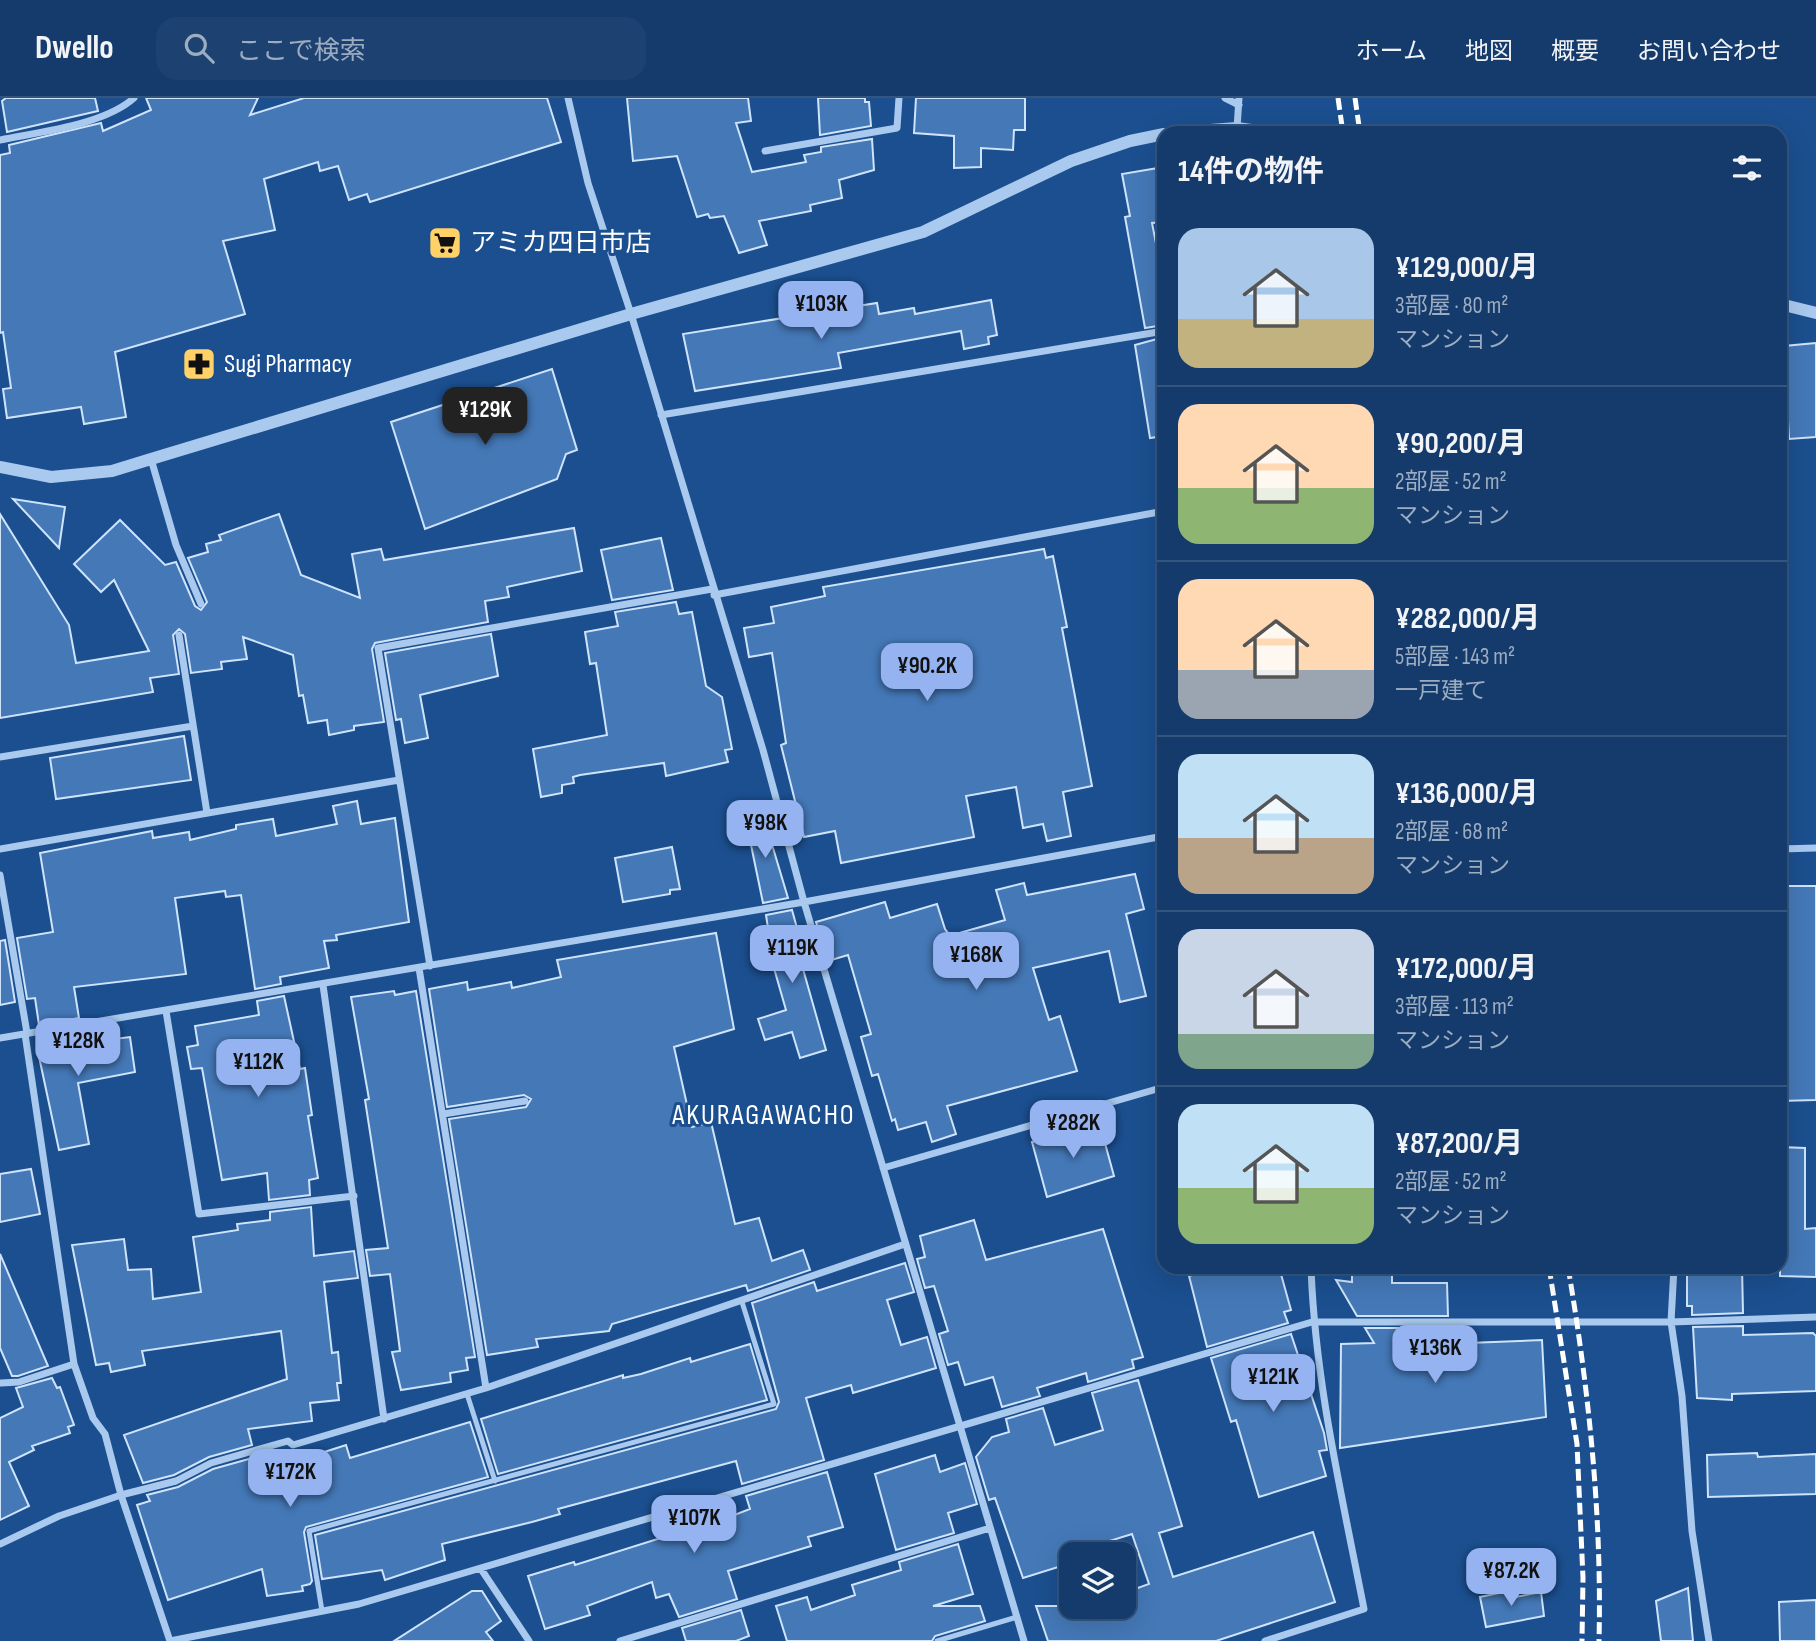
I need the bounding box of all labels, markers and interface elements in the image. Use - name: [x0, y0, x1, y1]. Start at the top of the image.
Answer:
- search box: [156, 17, 646, 80]
- text: Dwello: [35, 28, 114, 68]
- icon: search: [180, 29, 218, 67]
- text: ここで検索: [236, 36, 366, 67]
- text: ホーム: [1356, 37, 1427, 66]
- text: 地図: [1465, 37, 1513, 66]
- text: 概要: [1551, 37, 1599, 66]
- text: お問い合わせ: [1637, 37, 1781, 66]
- icon: filters: [1728, 149, 1766, 187]
- text: 14件の物件: [1178, 154, 1324, 190]
- supermarket icon: アミカ四日市店: [426, 224, 464, 262]
- place label: アミカ四日市店: [470, 228, 651, 259]
- text: ¥129,000/月: [1395, 250, 1539, 286]
- icon: home: [1234, 256, 1318, 340]
- pin: ¥103K: [772, 282, 870, 341]
- text: ¥103K: [794, 290, 848, 318]
- text: 3部屋 · 80 m²: [1395, 292, 1508, 320]
- text: マンション: [1395, 326, 1510, 354]
- pharmacy icon: Sugi Pharmacy: [180, 345, 218, 383]
- place label: Sugi Pharmacy: [224, 349, 352, 380]
- pin: ¥129K: [436, 388, 534, 447]
- text: ¥129K: [458, 396, 512, 424]
- text: ¥90,200/月: [1395, 426, 1527, 462]
- icon: home: [1234, 432, 1318, 516]
- text: 2部屋 · 52 m²: [1395, 468, 1507, 496]
- text: マンション: [1395, 502, 1510, 530]
- text: ¥282,000/月: [1395, 601, 1540, 637]
- icon: home: [1234, 607, 1318, 691]
- text: 5部屋 · 143 m²: [1395, 643, 1515, 671]
- pin: ¥90.2K: [870, 644, 984, 703]
- text: ¥90.2K: [897, 652, 957, 680]
- text: 一戸建て: [1395, 677, 1487, 705]
- text: ¥136,000/月: [1395, 776, 1539, 812]
- icon: home: [1234, 782, 1318, 866]
- pin: ¥98K: [724, 800, 806, 860]
- text: ¥98K: [743, 809, 787, 837]
- text: 2部屋 · 68 m²: [1395, 818, 1508, 846]
- text: マンション: [1395, 852, 1510, 880]
- pin: ¥119K: [743, 926, 841, 985]
- pin: ¥168K: [927, 932, 1025, 992]
- text: ¥119K: [766, 934, 818, 962]
- text: ¥168K: [949, 941, 1003, 969]
- text: ¥172,000/月: [1395, 951, 1538, 987]
- icon: home: [1234, 957, 1318, 1041]
- text: 3部屋 · 113 m²: [1395, 993, 1514, 1021]
- pin: ¥128K: [29, 1018, 127, 1078]
- text: ¥128K: [51, 1027, 105, 1055]
- text: マンション: [1395, 1027, 1510, 1055]
- pin: ¥112K: [209, 1040, 307, 1099]
- text: ¥112K: [232, 1048, 284, 1076]
- district label: AKURAGAWACHO: [671, 1099, 856, 1132]
- pin: ¥282K: [1024, 1100, 1122, 1160]
- text: ¥282K: [1046, 1109, 1100, 1137]
- text: ¥87,200/月: [1395, 1126, 1523, 1162]
- icon: home: [1234, 1132, 1318, 1216]
- text: 2部屋 · 52 m²: [1395, 1168, 1507, 1196]
- text: マンション: [1395, 1202, 1510, 1230]
- pin: ¥136K: [1386, 1326, 1484, 1385]
- text: ¥136K: [1408, 1334, 1462, 1362]
- pin: ¥121K: [1224, 1354, 1322, 1414]
- text: ¥121K: [1247, 1363, 1299, 1391]
- pin: ¥172K: [241, 1450, 339, 1509]
- text: ¥172K: [264, 1458, 316, 1486]
- pin: ¥107K: [645, 1496, 743, 1555]
- text: ¥107K: [667, 1504, 721, 1532]
- map controls: [1059, 1542, 1136, 1619]
- button: layers: [1059, 1542, 1136, 1619]
- pin: ¥87.2K: [1454, 1548, 1568, 1608]
- text: ¥87.2K: [1482, 1557, 1540, 1585]

